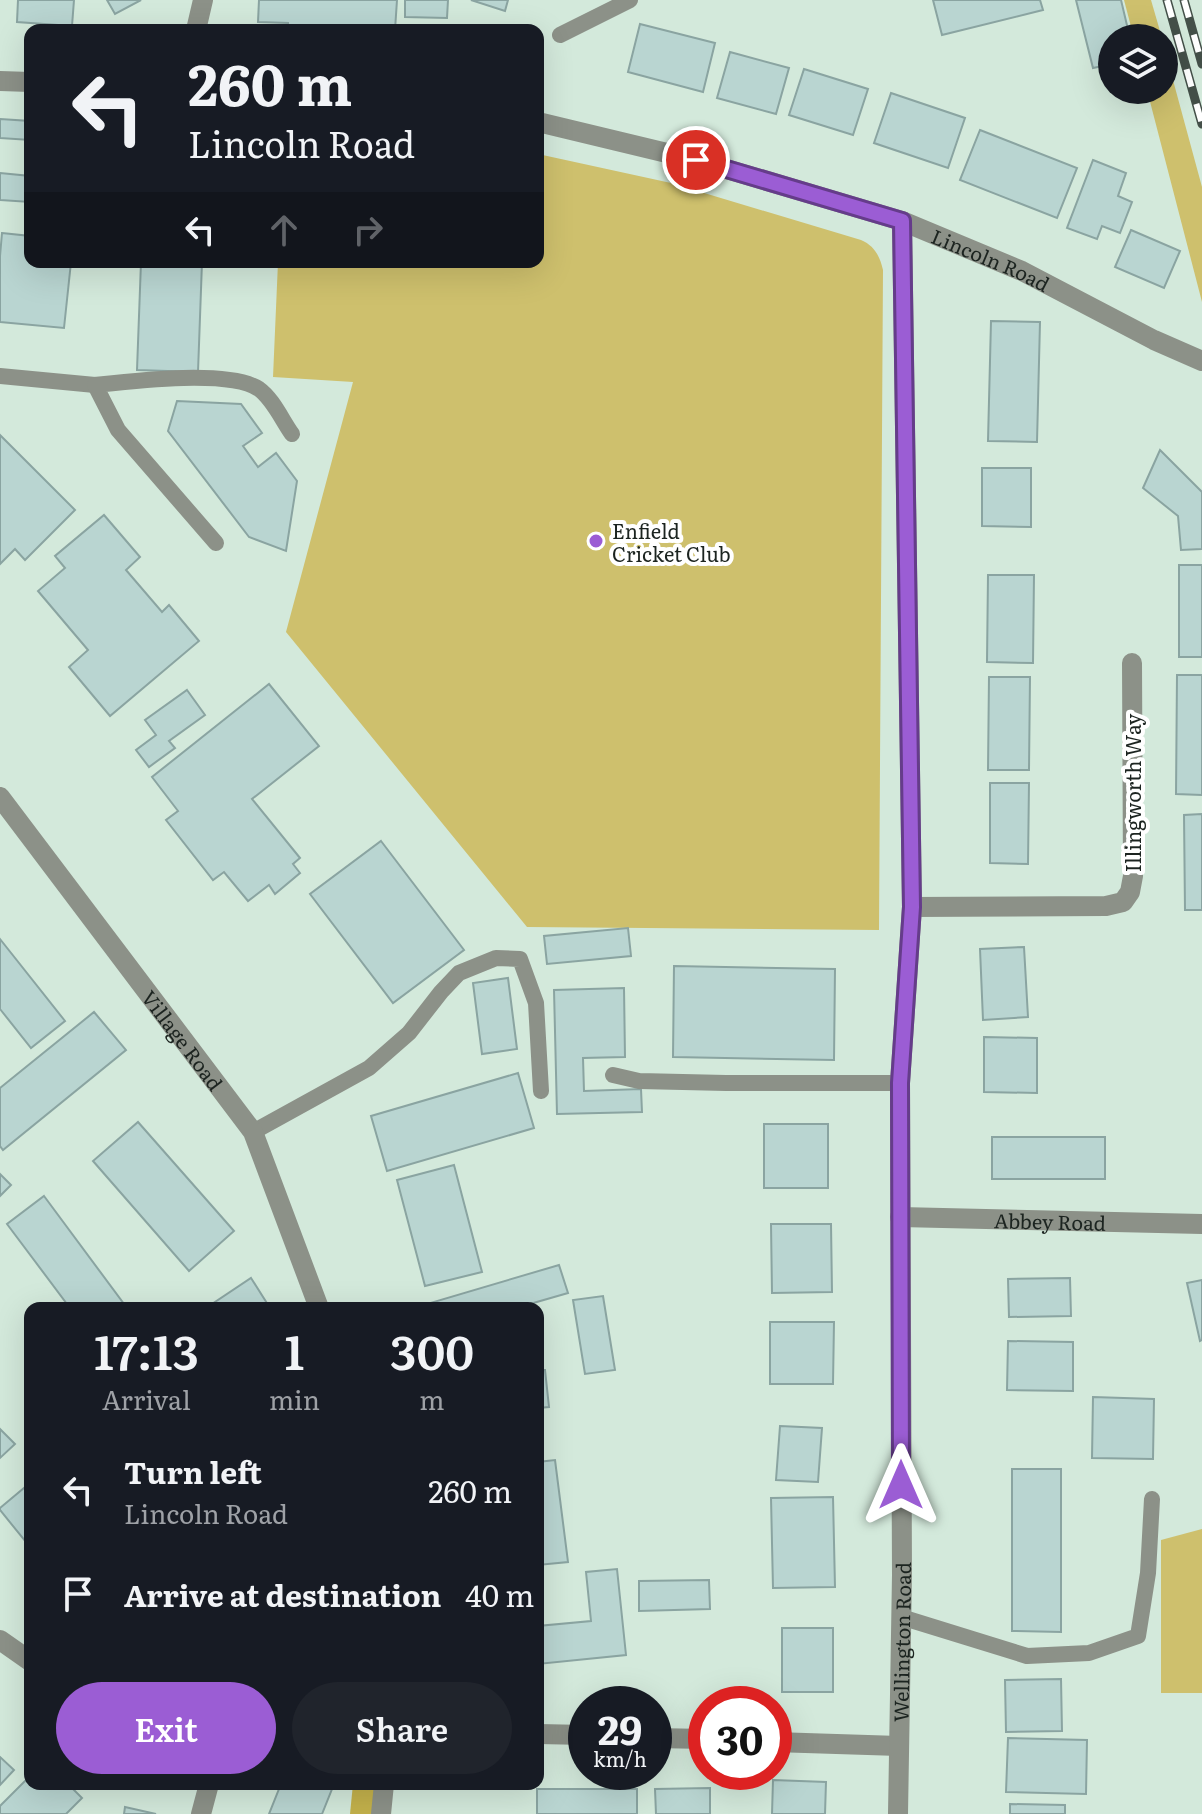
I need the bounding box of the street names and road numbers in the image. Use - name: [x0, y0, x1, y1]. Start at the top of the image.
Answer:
- street label: Lincoln Road: [927, 220, 1055, 298]
- street label: Illingworth Way: [1117, 713, 1147, 872]
- street label: Village Road: [135, 983, 231, 1096]
- street label: Abbey Road: [994, 1204, 1106, 1237]
- street label: Wellington Road: [885, 1562, 917, 1722]

